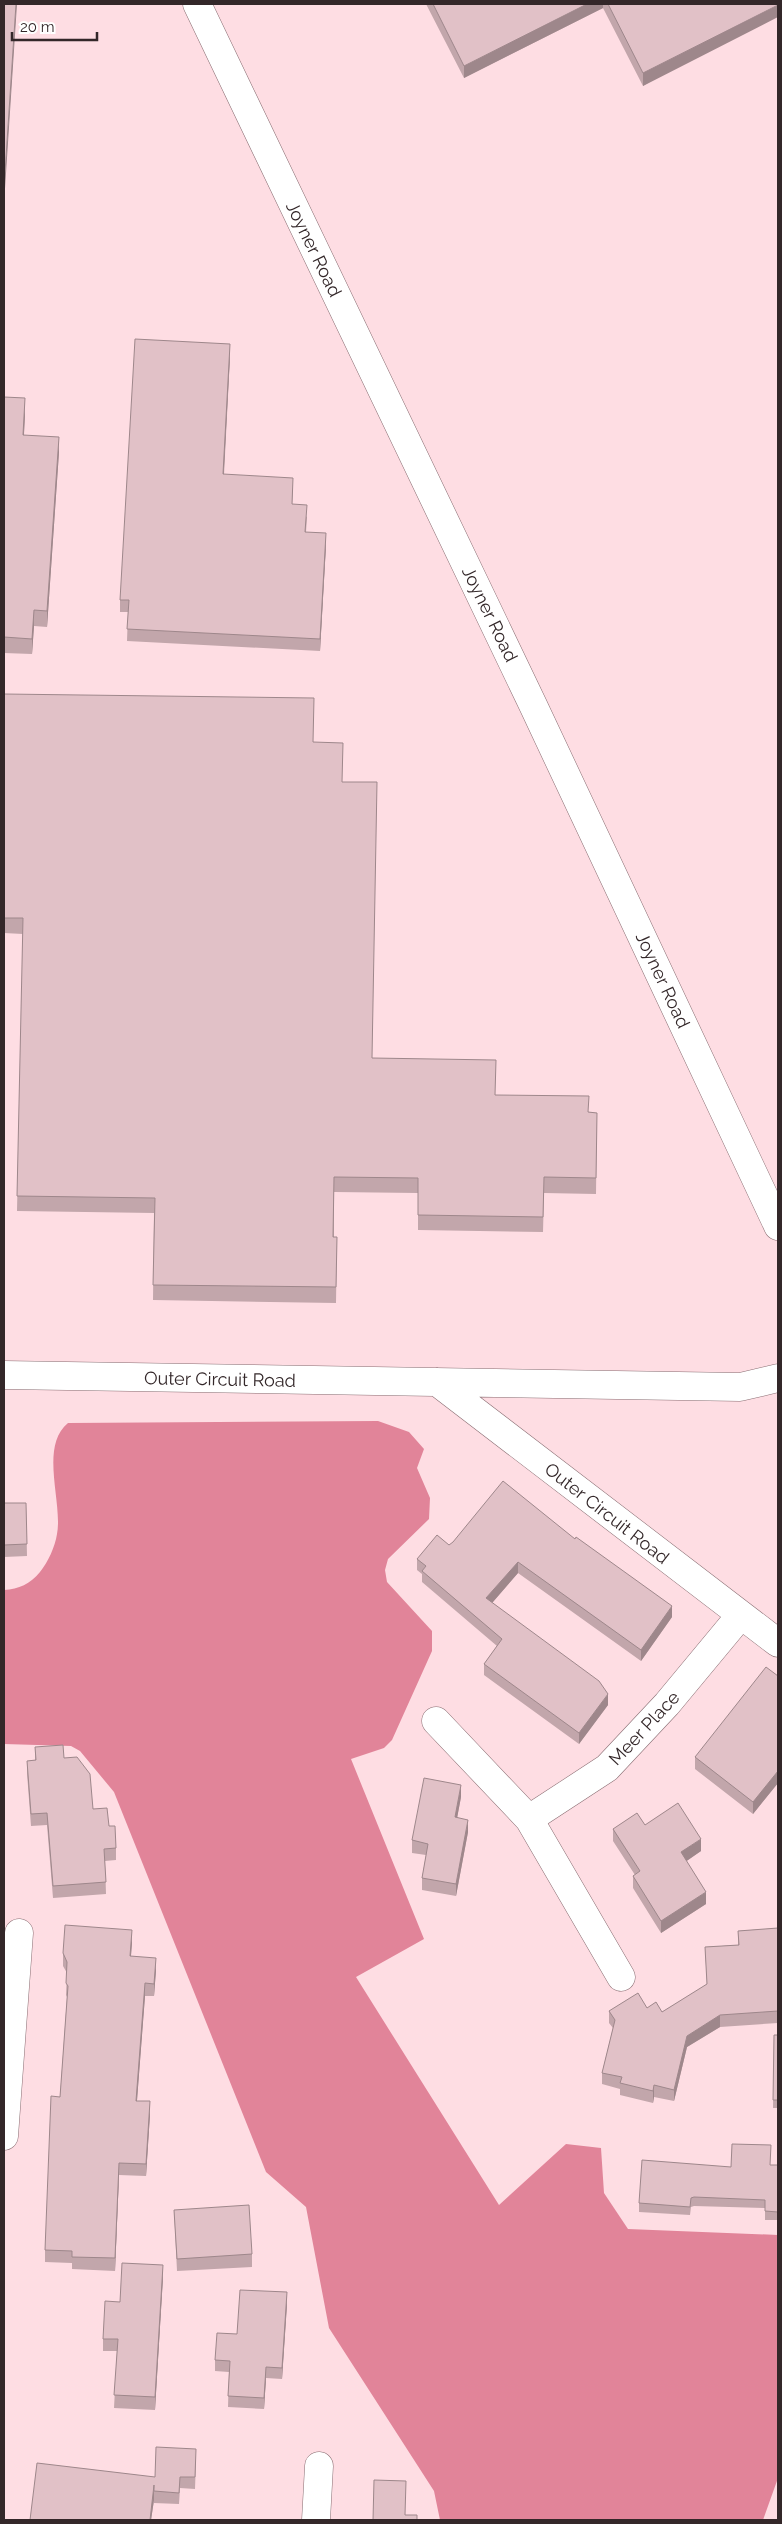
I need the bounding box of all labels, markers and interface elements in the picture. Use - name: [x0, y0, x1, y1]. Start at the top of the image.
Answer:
- scale bar: [12, 10, 98, 42]
- text: 20 m: [20, 18, 55, 36]
- street label: Joyner Road: [282, 198, 346, 300]
- street label: Joyner Road: [458, 563, 522, 665]
- street label: Joyner Road: [632, 929, 694, 1031]
- street label: Outer Circuit Road: [144, 1367, 296, 1391]
- street label: Outer Circuit Road: [541, 1458, 673, 1568]
- street label: Meer Place: [604, 1686, 684, 1769]

